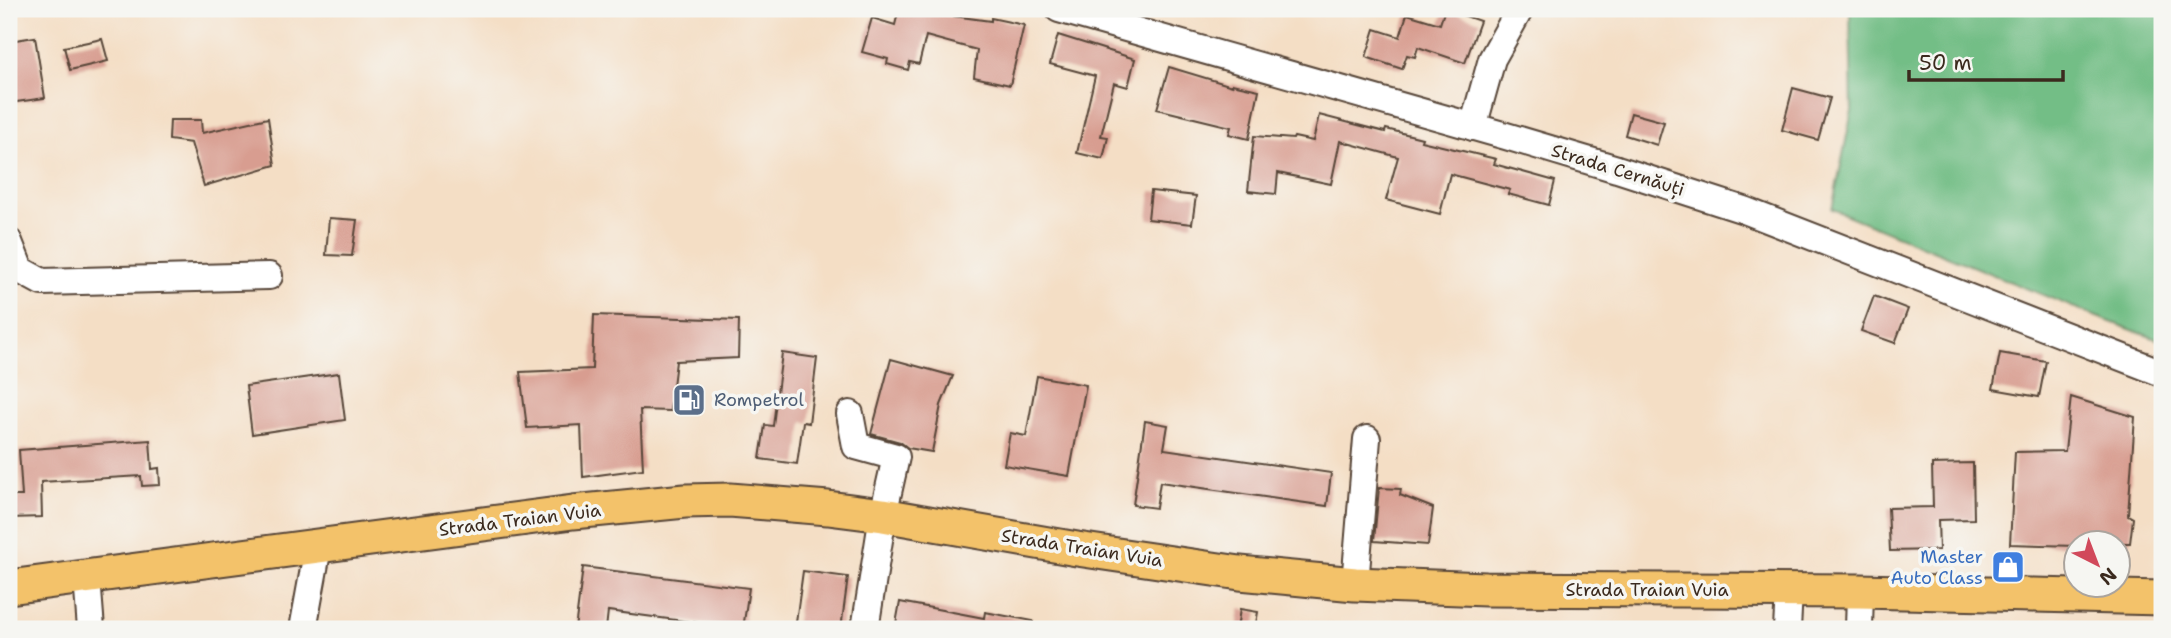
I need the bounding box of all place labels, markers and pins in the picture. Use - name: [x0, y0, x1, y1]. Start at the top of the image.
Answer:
- fuel station icon: Rompetrol: [670, 381, 708, 419]
- place label: Rompetrol: [714, 388, 804, 412]
- place label: Master Auto Class: [1890, 545, 1983, 590]
- shop icon: Master Auto Class: [1989, 548, 2027, 586]

